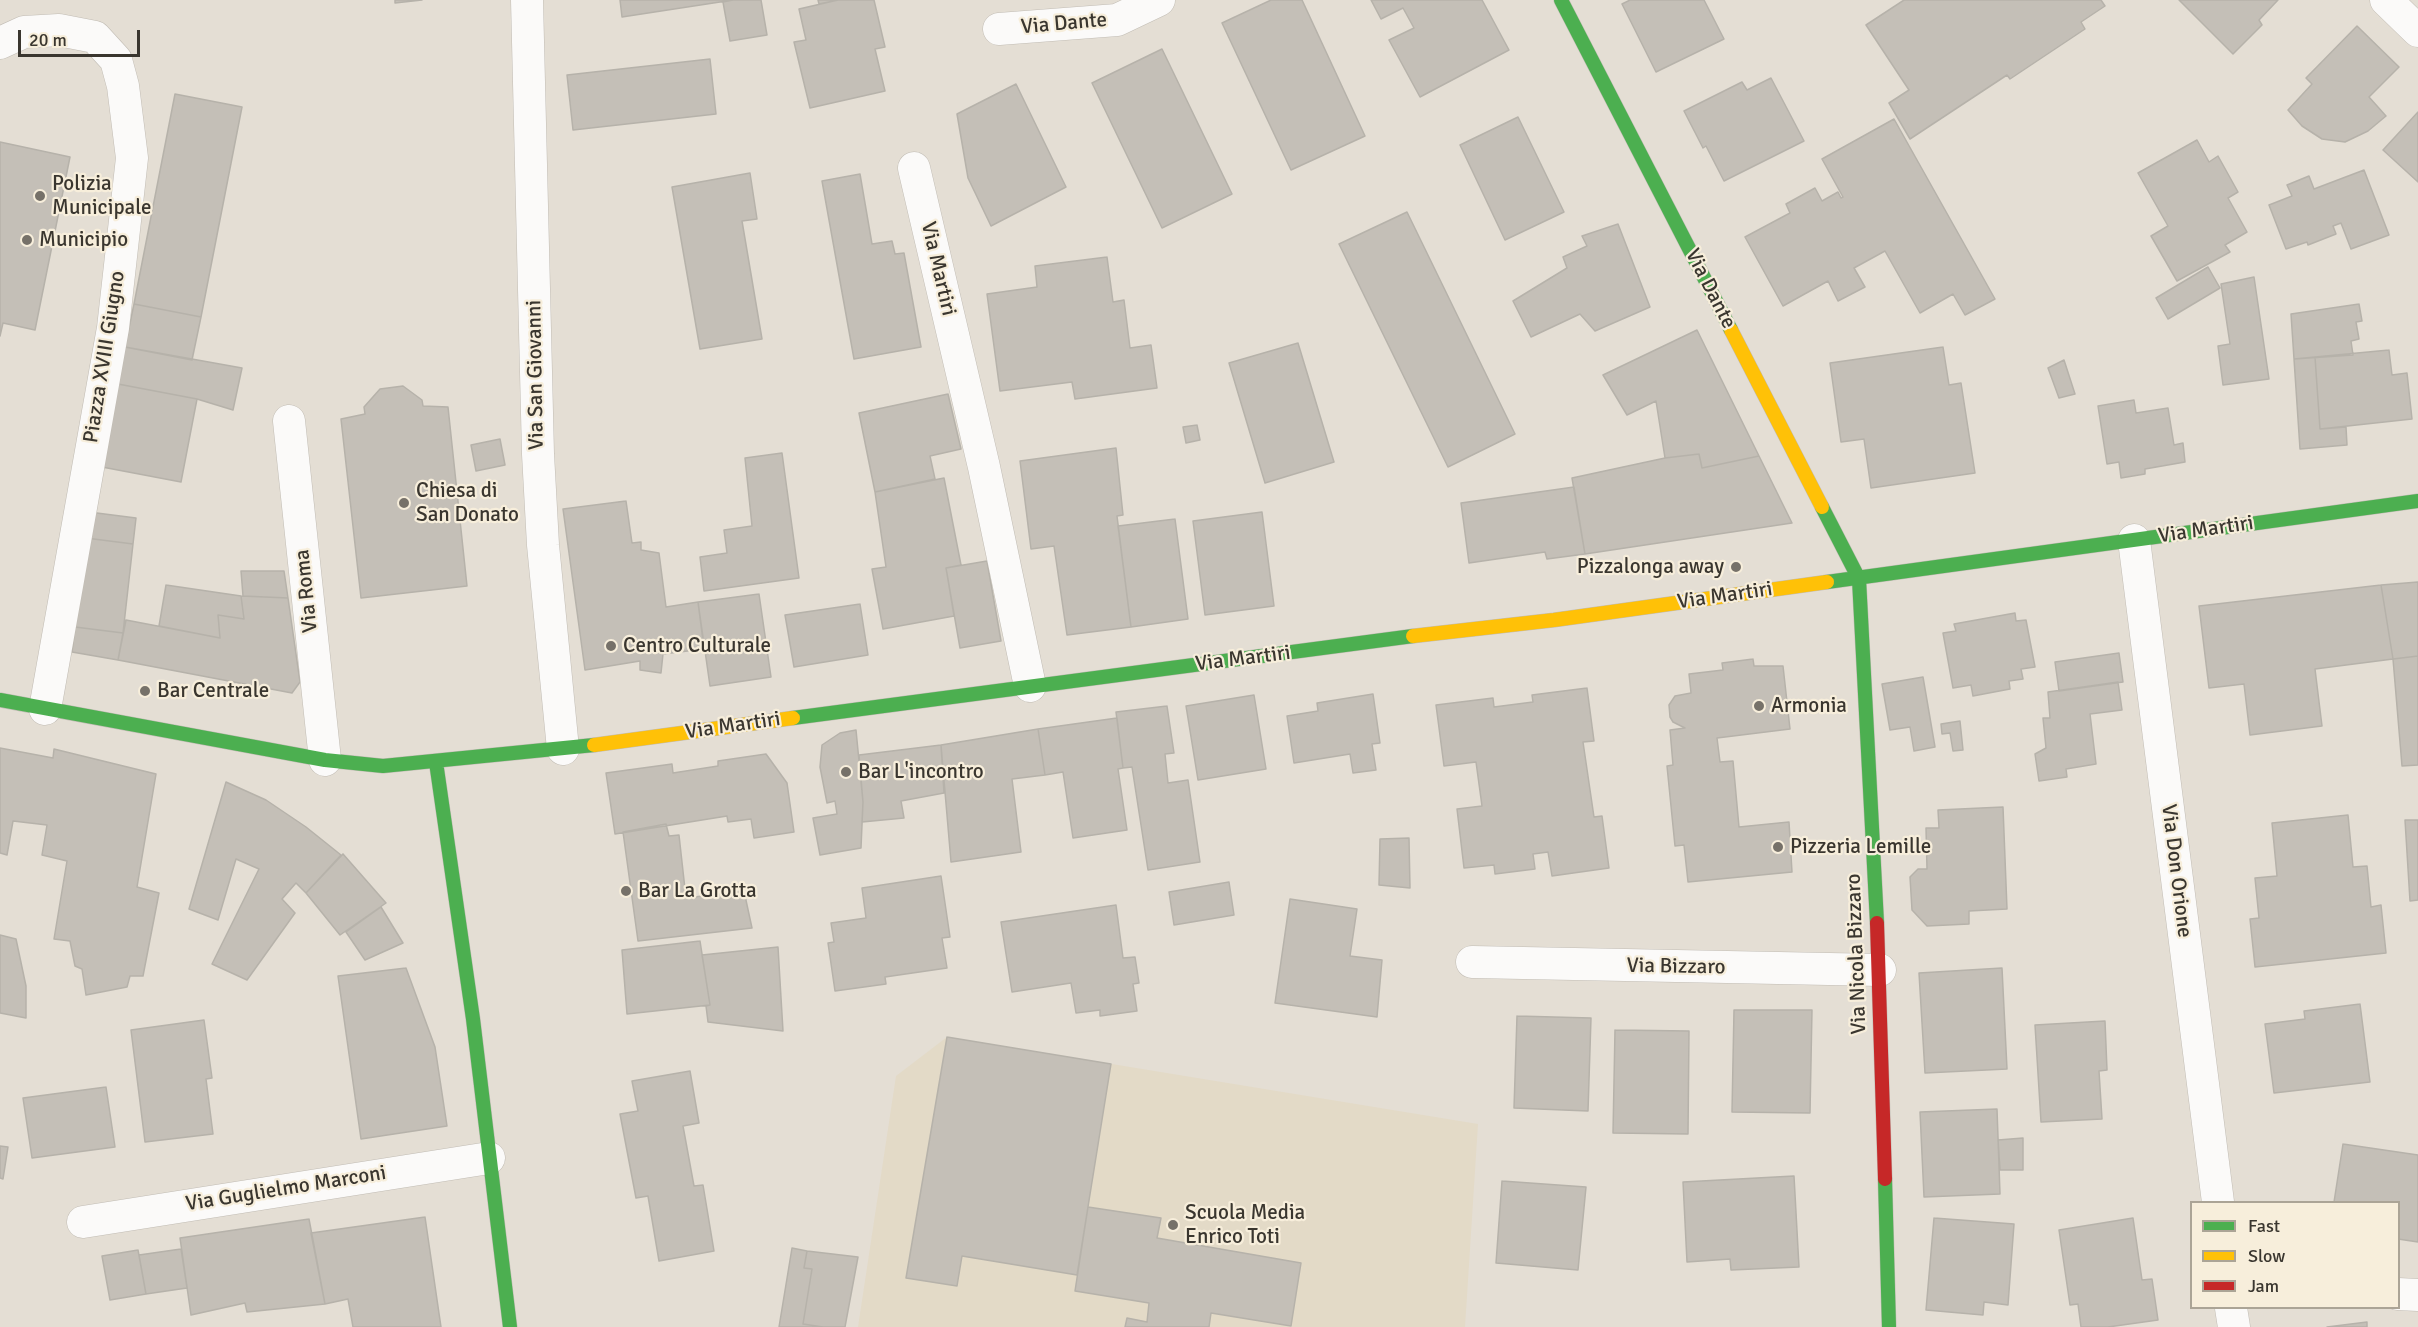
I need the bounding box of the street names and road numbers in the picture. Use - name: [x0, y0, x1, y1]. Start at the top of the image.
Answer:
- street label: Via Dante: [1020, 8, 1108, 40]
- street label: Via Martiri: [915, 220, 961, 318]
- street label: Via Dante: [1679, 245, 1741, 333]
- street label: Piazza XVIII Giugno: [79, 269, 131, 445]
- street label: Via San Giovanni: [522, 300, 550, 450]
- street label: Via Martiri: [2157, 511, 2255, 549]
- street label: Via Roma: [290, 548, 324, 634]
- street label: Via Martiri: [1676, 577, 1774, 615]
- street label: Via Martiri: [1194, 641, 1292, 677]
- street label: Via Martiri: [684, 707, 782, 745]
- street label: Via Don Orione: [2155, 803, 2197, 939]
- street label: Via Nicola Bizzaro: [1842, 873, 1872, 1035]
- street label: Via Bizzaro: [1626, 954, 1726, 980]
- street label: Via Guglielmo Marconi: [184, 1161, 388, 1217]

